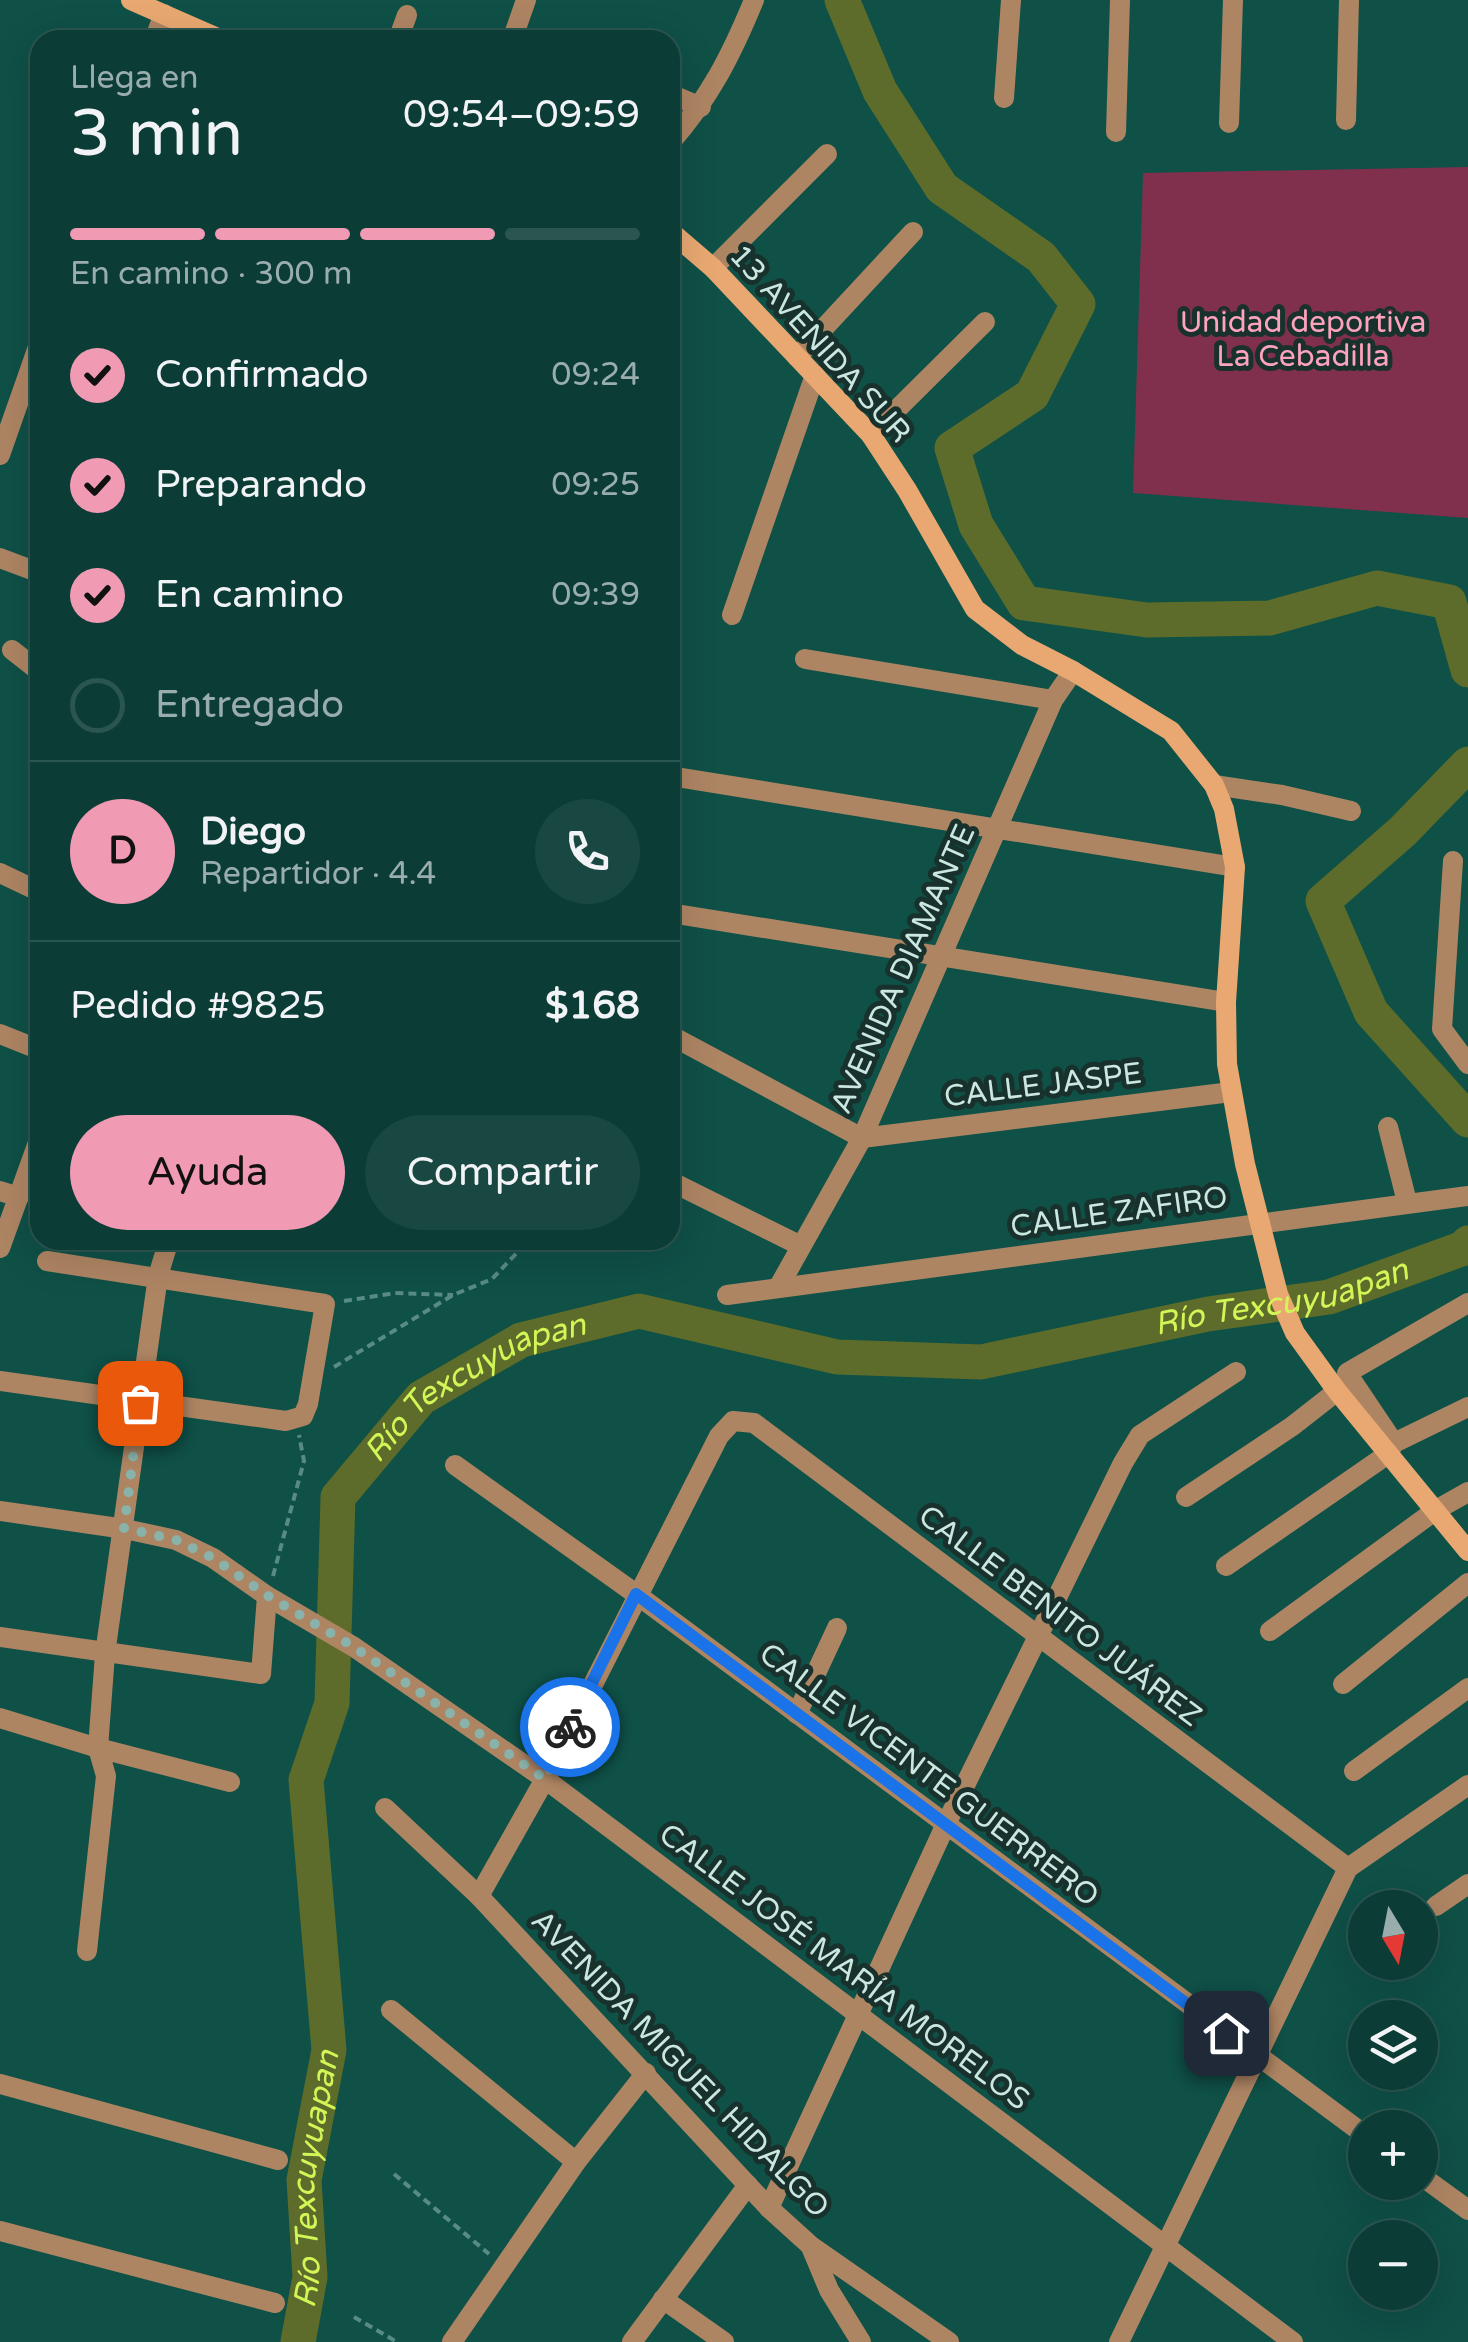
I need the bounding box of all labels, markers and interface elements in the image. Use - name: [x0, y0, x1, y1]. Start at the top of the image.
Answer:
- text: Llega en: [70, 59, 199, 97]
- text: 09:54–09:59: [403, 92, 640, 138]
- text: 3 min: [70, 95, 243, 174]
- street label: 13 AVENIDA SUR: [721, 237, 919, 451]
- text: En camino · 300 m: [70, 255, 352, 293]
- park label: Unidad deportiva La Cebadilla: [1180, 304, 1426, 375]
- icon: check: [70, 348, 125, 403]
- text: Confirmado: [155, 352, 369, 398]
- text: 09:24: [551, 356, 640, 394]
- icon: check: [70, 458, 125, 513]
- text: Preparando: [155, 462, 367, 508]
- text: 09:25: [551, 466, 640, 504]
- icon: check: [70, 568, 125, 623]
- text: En camino: [155, 572, 344, 618]
- text: 09:39: [551, 576, 640, 614]
- text: Entregado: [155, 682, 344, 728]
- button: phone: [535, 799, 640, 904]
- text: Diego: [200, 809, 306, 855]
- street label: AVENIDA DIAMANTE: [823, 819, 983, 1119]
- text: D: [108, 828, 137, 874]
- text: Repartidor · 4.4: [200, 855, 436, 893]
- text: Pedido #9825: [70, 983, 326, 1029]
- text: $168: [545, 983, 640, 1029]
- street label: CALLE JASPE: [942, 1055, 1144, 1115]
- button: Ayuda: [70, 1115, 345, 1230]
- button: Compartir: [365, 1115, 640, 1230]
- street label: CALLE ZAFIRO: [1008, 1178, 1230, 1246]
- water label: Río Texcuyuapan: [1151, 1250, 1415, 1344]
- water label: Río Texcuyuapan: [356, 1305, 591, 1470]
- pin: [98, 1361, 183, 1446]
- icon: bag: [113, 1376, 168, 1431]
- street label: CALLE BENITO JUÁREZ: [911, 1497, 1209, 1735]
- street label: CALLE VICENTE GUERRERO: [752, 1635, 1106, 1915]
- courier: [520, 1677, 620, 1777]
- icon: bike: [543, 1700, 598, 1755]
- street label: CALLE JOSÉ MARÍA MORELOS: [652, 1816, 1036, 2118]
- north arrow: [1348, 1890, 1438, 1980]
- map controls: [1348, 1890, 1438, 2310]
- street label: AVENIDA MIGUEL HIDALGO: [523, 1903, 837, 2225]
- pin: [1184, 1991, 1269, 2076]
- button: layers: [1348, 2000, 1438, 2090]
- icon: home: [1199, 2006, 1254, 2061]
- water label: Río Texcuyuapan: [285, 2046, 348, 2311]
- button: +: [1348, 2110, 1438, 2200]
- button: −: [1348, 2220, 1438, 2310]

